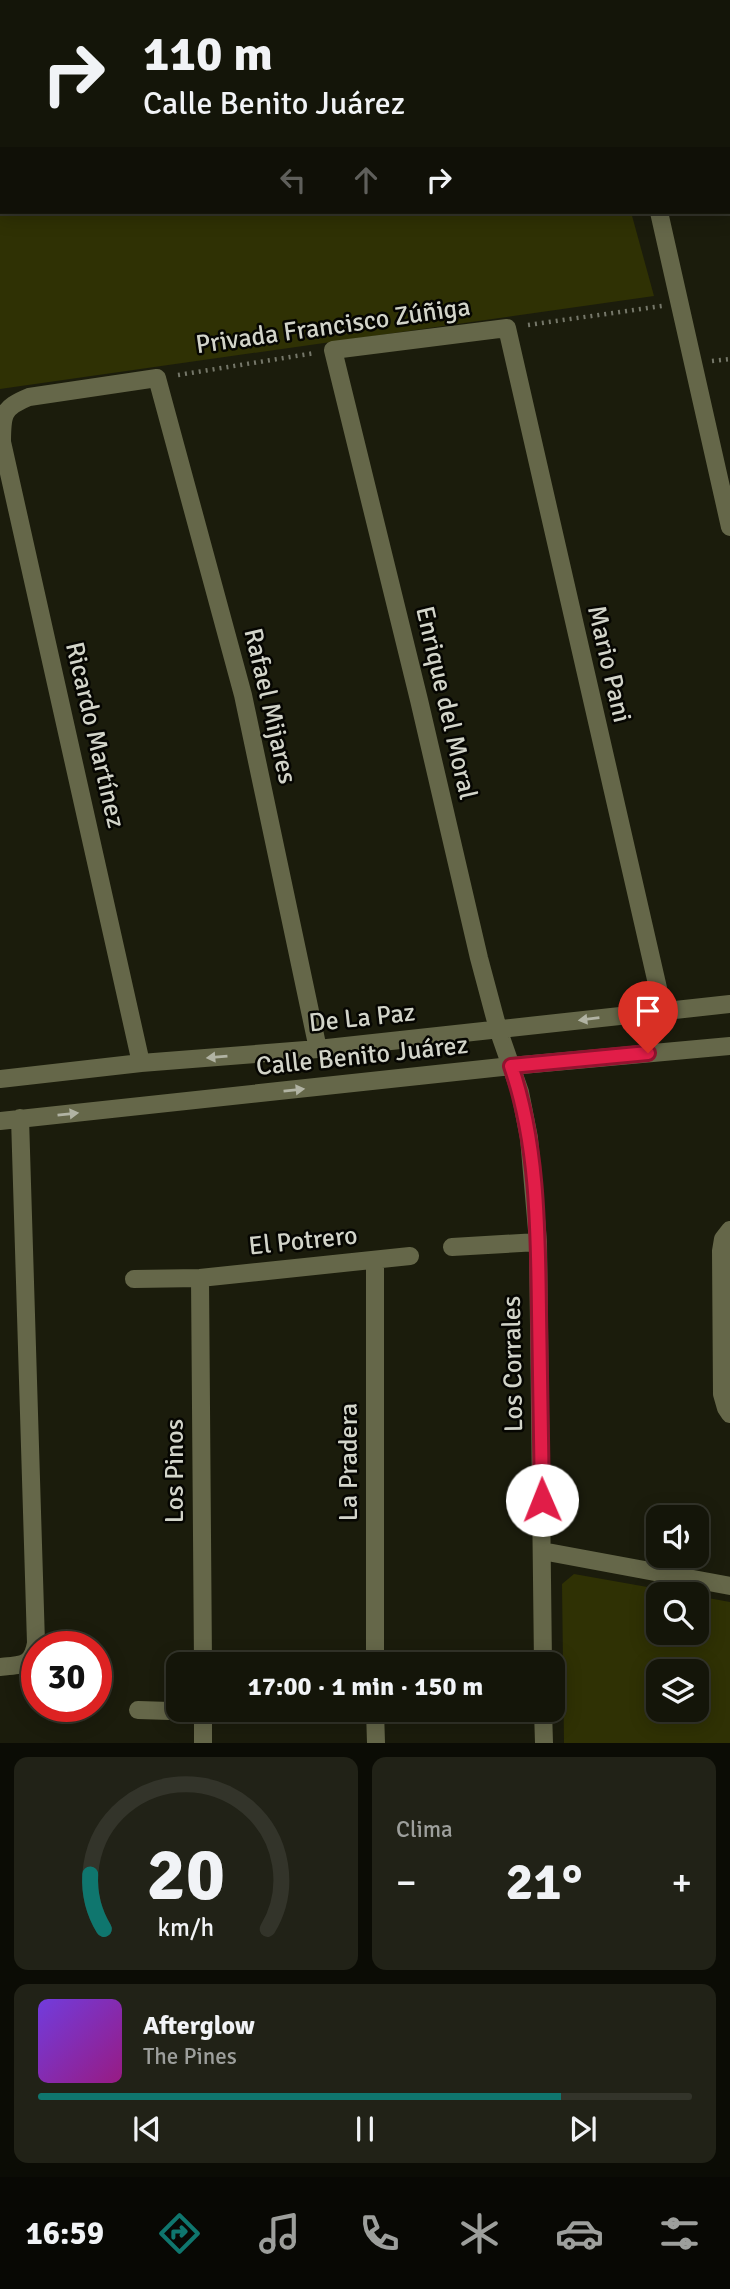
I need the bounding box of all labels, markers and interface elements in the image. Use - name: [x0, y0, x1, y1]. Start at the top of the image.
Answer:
- text: 110 m: [143, 24, 273, 84]
- icon: right: [28, 28, 119, 119]
- text: Calle Benito Juárez: [143, 84, 405, 123]
- icon: left: [274, 161, 312, 199]
- icon: ahead: [347, 161, 385, 199]
- icon: right: [420, 161, 458, 199]
- street label: Privada Francisco Zúñiga: [194, 291, 472, 361]
- street label: Mario Pani: [580, 602, 638, 726]
- street label: Enrique del Moral: [408, 603, 484, 803]
- street label: Rafael Mijares: [237, 625, 303, 787]
- street label: Ricardo Martínez: [58, 639, 132, 831]
- pin: [618, 981, 678, 1053]
- icon: arrive: [629, 992, 667, 1030]
- street label: De La Paz: [307, 997, 417, 1039]
- one-way arrow: [578, 1013, 600, 1024]
- street label: Calle Benito Juárez: [254, 1029, 470, 1083]
- one-way arrow: [205, 1052, 227, 1063]
- one-way arrow: [283, 1085, 305, 1096]
- one-way arrow: [57, 1108, 79, 1119]
- street label: El Potrero: [247, 1219, 359, 1263]
- street label: Los Corrales: [496, 1296, 530, 1432]
- street label: La Pradera: [333, 1403, 365, 1521]
- street label: Los Pinos: [159, 1419, 191, 1523]
- position arrow: [505, 1463, 579, 1537]
- map controls: [646, 1505, 709, 1722]
- button: sound: [646, 1505, 709, 1568]
- button: search: [646, 1582, 709, 1645]
- speed limit sign: 30: [21, 1631, 112, 1722]
- button: layers: [646, 1659, 709, 1722]
- text: 17:00 · 1 min · 150 m: [248, 1671, 483, 1703]
- text: Clima: [396, 1815, 453, 1844]
- text: 20: [147, 1832, 225, 1921]
- text: 21°: [506, 1850, 582, 1914]
- text: −: [396, 1859, 417, 1906]
- text: +: [671, 1859, 692, 1906]
- text: km/h: [158, 1912, 214, 1943]
- text: Afterglow: [143, 2010, 255, 2042]
- text: The Pines: [143, 2042, 237, 2071]
- icon: previous: [128, 2110, 166, 2148]
- icon: pause: [346, 2110, 384, 2148]
- icon: next: [564, 2110, 602, 2148]
- icon: directions: [155, 2209, 204, 2258]
- icon: music: [255, 2209, 304, 2258]
- icon: phone: [355, 2209, 404, 2258]
- icon: climate: [455, 2209, 504, 2258]
- icon: car: [555, 2209, 604, 2258]
- icon: filters: [655, 2209, 704, 2258]
- text: 16:59: [26, 2214, 104, 2253]

